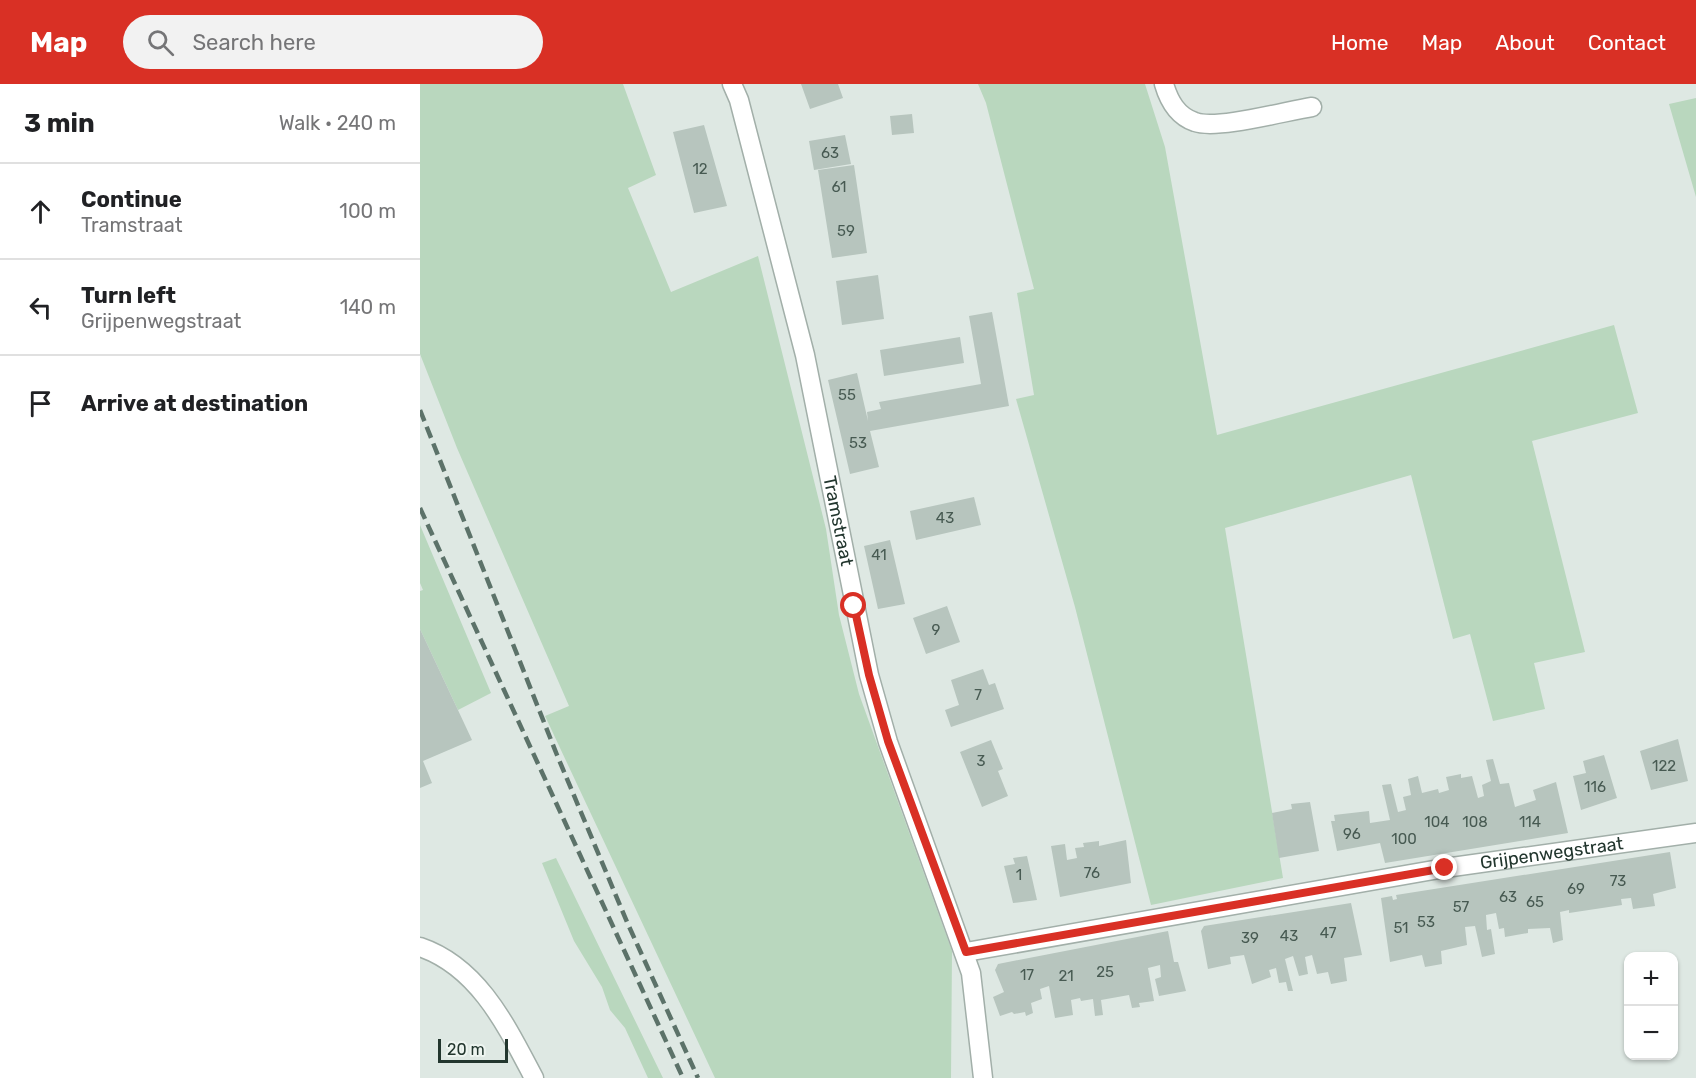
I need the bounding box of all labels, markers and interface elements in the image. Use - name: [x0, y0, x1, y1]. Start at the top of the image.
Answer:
- search box: [123, 15, 543, 69]
- text: Map: [30, 26, 87, 59]
- icon: search: [144, 26, 177, 59]
- text: Search here: [192, 29, 316, 56]
- text: Home: [1331, 30, 1388, 55]
- text: Map: [1421, 30, 1462, 55]
- text: About: [1495, 30, 1555, 55]
- text: Contact: [1588, 30, 1666, 55]
- text: 3 min: [24, 108, 95, 139]
- text: Walk · 240 m: [279, 111, 396, 135]
- house number: 63: [821, 144, 839, 162]
- house number: 12: [692, 160, 708, 178]
- house number: 61: [831, 178, 847, 196]
- text: Continue: [81, 186, 182, 213]
- icon: ahead: [24, 195, 57, 228]
- text: 100 m: [339, 199, 396, 223]
- text: Tramstraat: [81, 213, 182, 237]
- house number: 59: [837, 222, 855, 240]
- text: Turn left: [81, 282, 176, 309]
- icon: left: [24, 291, 57, 324]
- text: 140 m: [340, 295, 396, 319]
- text: Grijpenwegstraat: [81, 309, 241, 333]
- house number: 55: [838, 386, 856, 404]
- icon: arrive: [24, 387, 57, 420]
- text: Arrive at destination: [81, 390, 308, 417]
- house number: 53: [849, 434, 867, 452]
- street label: Tramstraat: [818, 474, 858, 568]
- house number: 43: [936, 509, 954, 527]
- house number: 41: [871, 546, 887, 564]
- route start: [840, 592, 866, 618]
- house number: 9: [932, 621, 941, 639]
- house number: 7: [974, 686, 982, 704]
- house number: 3: [976, 752, 986, 770]
- house number: 122: [1652, 757, 1676, 775]
- house number: 116: [1584, 778, 1606, 796]
- house number: 104: [1424, 813, 1450, 831]
- house number: 108: [1462, 813, 1488, 831]
- house number: 114: [1519, 813, 1541, 831]
- house number: 96: [1343, 825, 1361, 843]
- house number: 100: [1391, 830, 1417, 848]
- street label: Grijpenwegstraat: [1479, 832, 1625, 874]
- route end: [1431, 854, 1457, 880]
- house number: 76: [1084, 864, 1100, 882]
- house number: 1: [1016, 866, 1022, 884]
- house number: 73: [1610, 872, 1626, 890]
- house number: 69: [1567, 880, 1585, 898]
- house number: 63: [1499, 888, 1517, 906]
- house number: 65: [1526, 893, 1544, 911]
- house number: 57: [1453, 898, 1470, 916]
- house number: 53: [1417, 913, 1435, 931]
- house number: 51: [1393, 919, 1409, 937]
- house number: 47: [1320, 924, 1337, 942]
- house number: 43: [1280, 927, 1298, 945]
- house number: 39: [1241, 929, 1259, 947]
- map controls: [1624, 952, 1678, 1060]
- button: +: [1624, 952, 1678, 1006]
- house number: 25: [1096, 963, 1114, 981]
- house number: 17: [1020, 966, 1034, 984]
- house number: 21: [1058, 967, 1074, 985]
- button: −: [1624, 1006, 1678, 1060]
- scale bar: [438, 1036, 508, 1064]
- text: 20 m: [447, 1040, 485, 1059]

